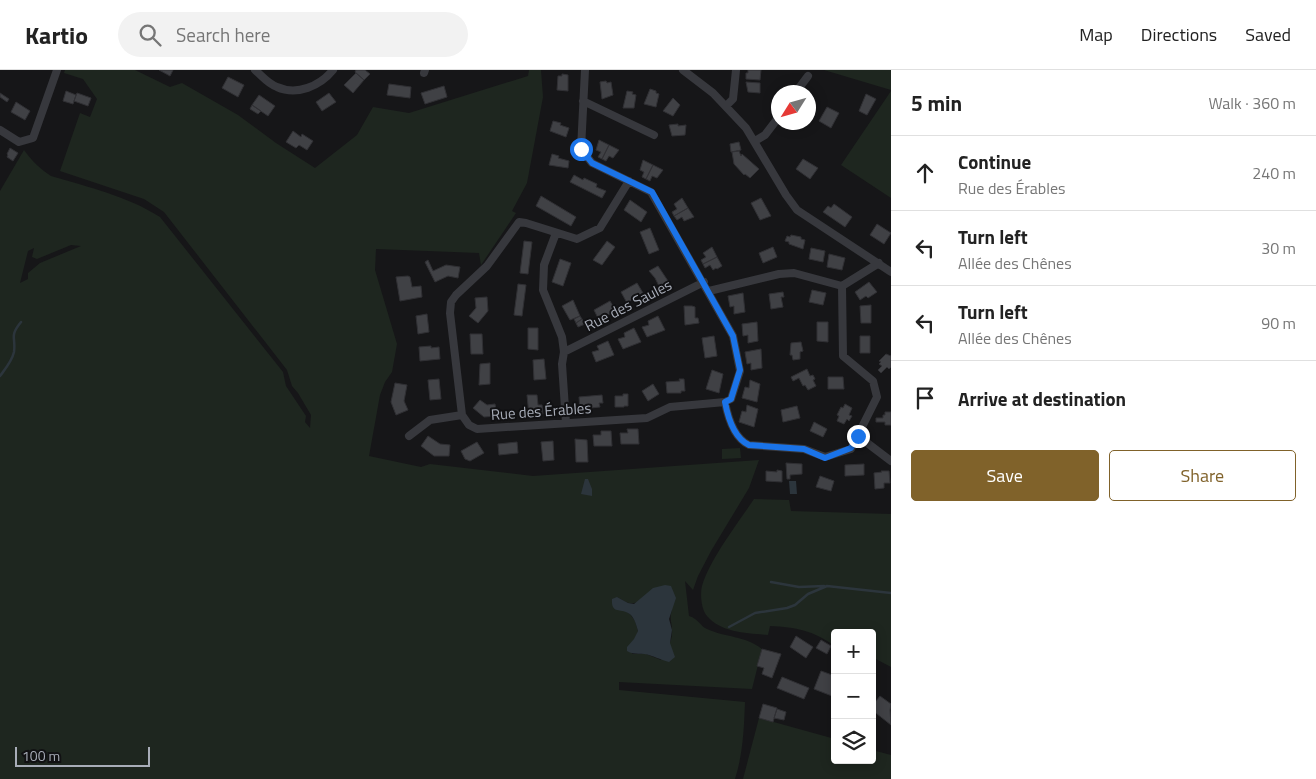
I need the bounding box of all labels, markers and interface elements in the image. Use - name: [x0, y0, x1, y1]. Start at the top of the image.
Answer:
- search box: [118, 12, 468, 57]
- text: Kartio: [25, 17, 88, 53]
- text: Search here: [176, 20, 270, 49]
- icon: search: [136, 21, 164, 49]
- text: Map: [1079, 21, 1113, 48]
- text: Directions: [1141, 21, 1217, 48]
- text: Saved: [1245, 21, 1291, 48]
- north arrow: [771, 85, 816, 130]
- text: 5 min: [911, 87, 962, 119]
- text: Walk · 360 m: [1208, 91, 1296, 115]
- route start: [570, 138, 593, 161]
- text: Continue: [958, 147, 1031, 176]
- icon: ahead: [911, 159, 939, 187]
- text: 240 m: [1252, 161, 1296, 185]
- text: Rue des Érables: [958, 176, 1065, 200]
- text: Turn left: [958, 222, 1028, 251]
- icon: left: [911, 234, 939, 262]
- text: 30 m: [1261, 236, 1296, 260]
- text: Allée des Chênes: [958, 251, 1072, 275]
- street label: Rue des Saules: [580, 273, 676, 337]
- text: Turn left: [958, 297, 1028, 326]
- icon: left: [911, 309, 939, 337]
- text: 90 m: [1261, 311, 1296, 335]
- text: Allée des Chênes: [958, 326, 1072, 350]
- icon: arrive: [911, 384, 939, 412]
- text: Arrive at destination: [958, 384, 1126, 413]
- street label: Rue des Érables: [490, 396, 592, 426]
- route end: [847, 425, 870, 448]
- button: Save: [911, 450, 1099, 501]
- button: Share: [1109, 450, 1296, 501]
- map controls: [831, 629, 876, 764]
- button: +: [831, 629, 876, 674]
- button: −: [831, 674, 876, 719]
- button: layers: [831, 719, 876, 764]
- scale bar: [15, 744, 150, 767]
- text: 100 m: [22, 745, 60, 766]

